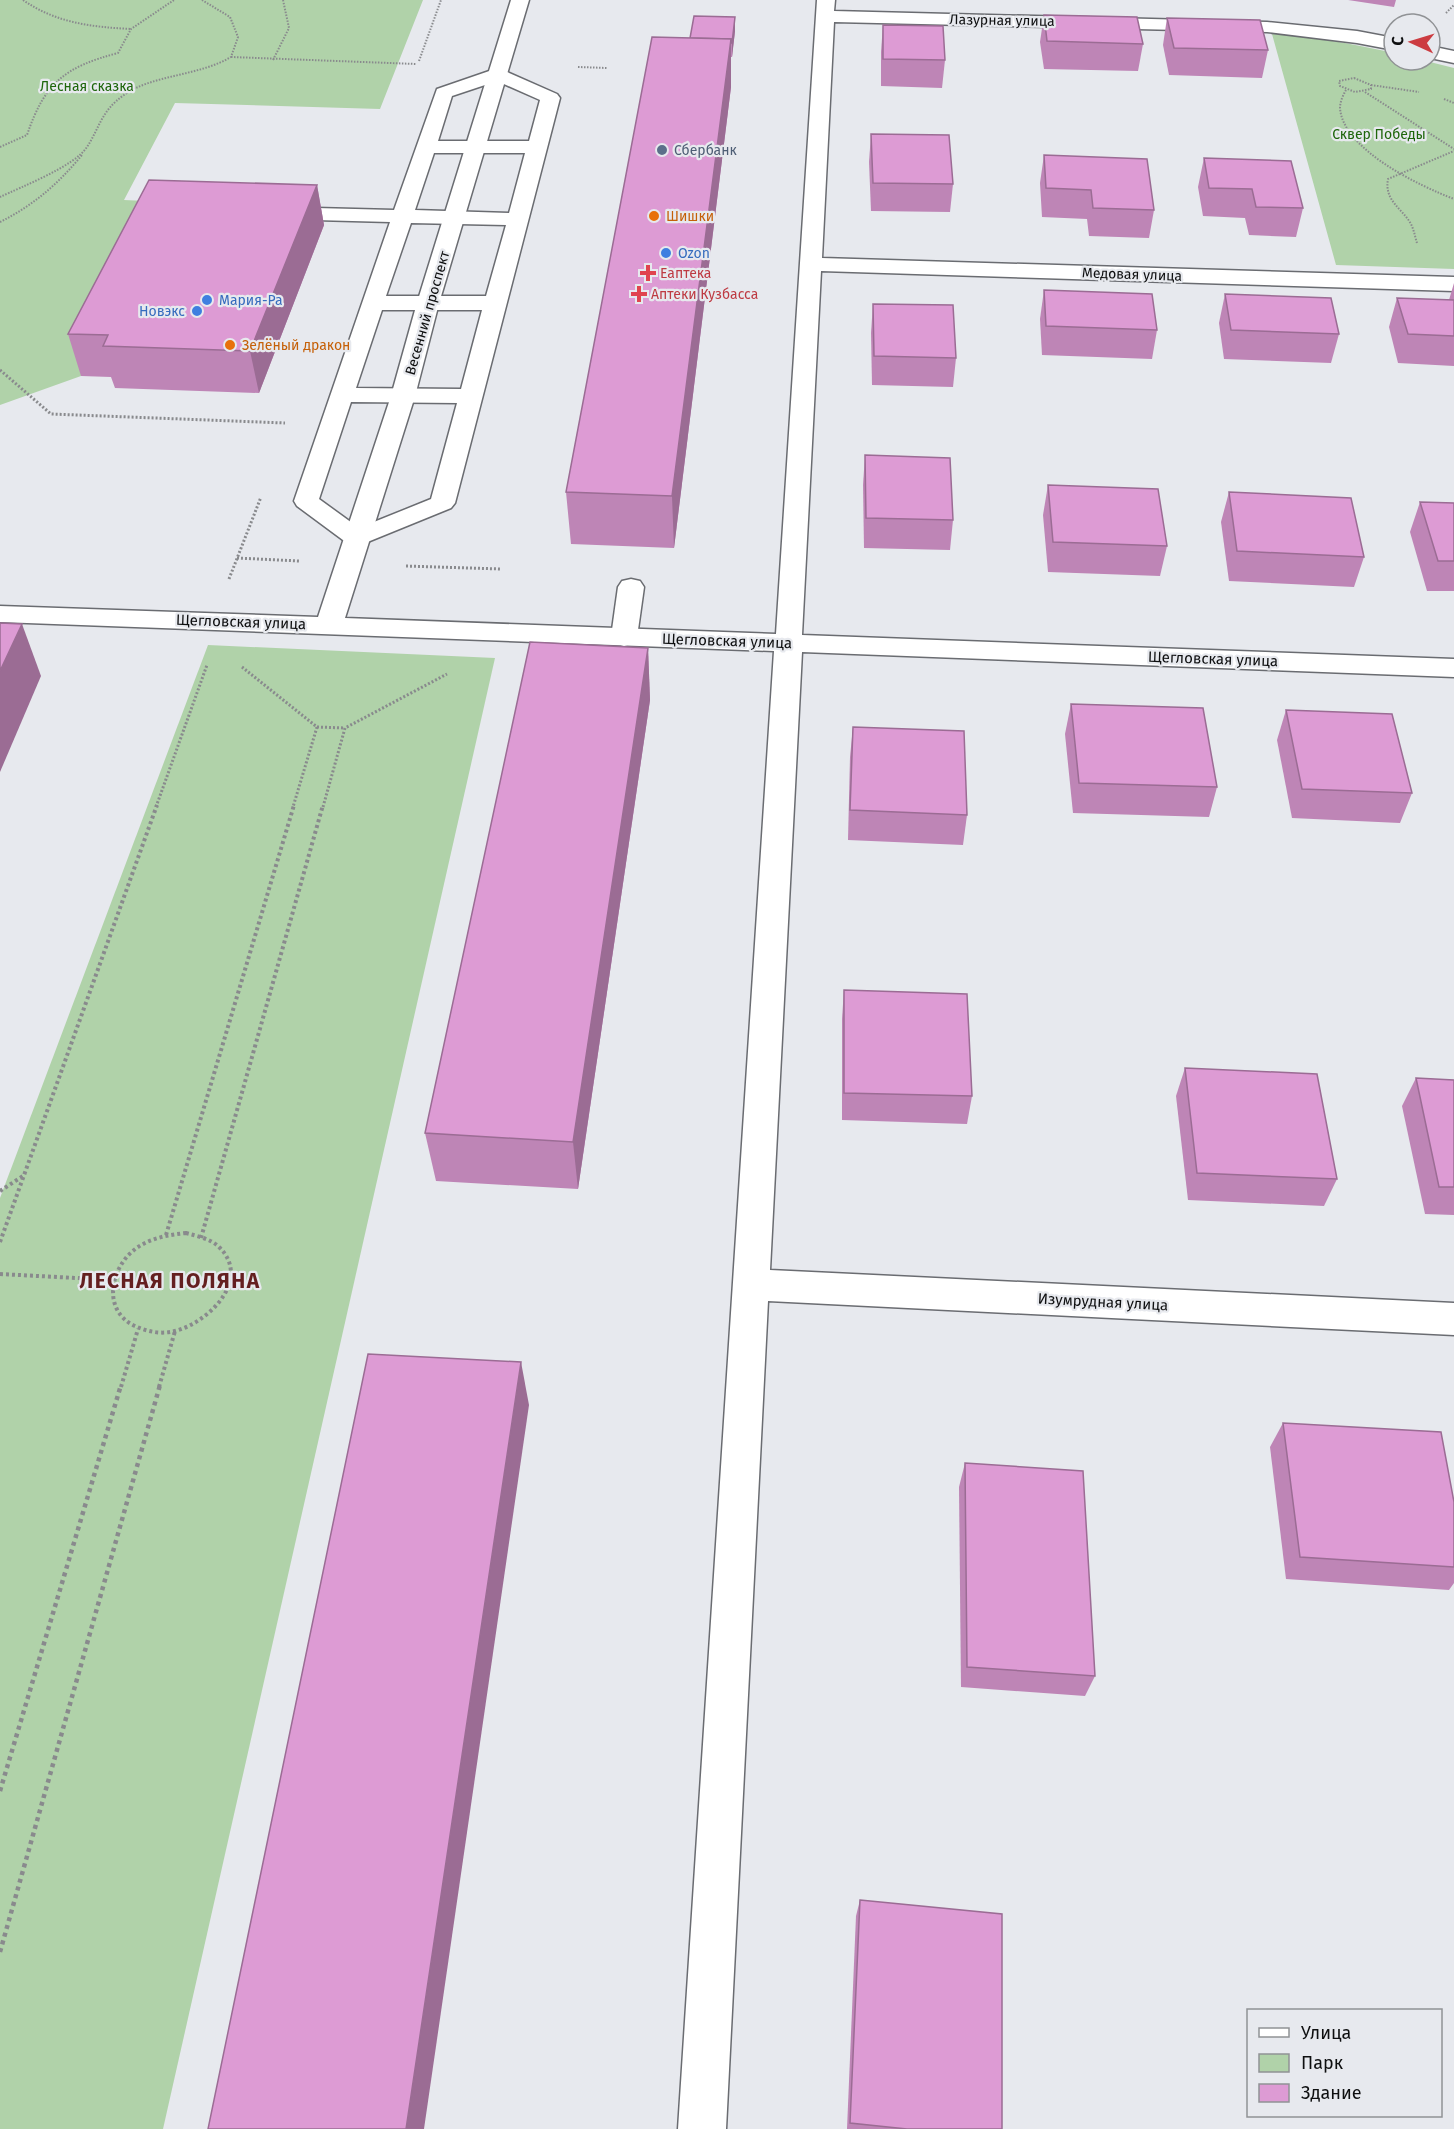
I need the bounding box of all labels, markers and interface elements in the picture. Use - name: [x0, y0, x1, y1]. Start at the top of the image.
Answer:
- street label: Лазурная улица: [949, 11, 1055, 30]
- north arrow: [1382, 12, 1442, 72]
- text: С: [1388, 35, 1407, 46]
- park label: Лесная сказка: [40, 78, 134, 95]
- park label: Сквер Победы: [1332, 126, 1426, 143]
- place label: Сбербанк: [674, 142, 738, 159]
- marker: Сбербанк: [655, 143, 669, 157]
- place label: Шишки: [666, 208, 714, 225]
- marker: Шишки: [647, 209, 661, 223]
- place label: Ozon: [678, 245, 710, 262]
- marker: Ozon: [659, 246, 673, 260]
- street label: Весенний проспект: [402, 249, 454, 377]
- street label: Медовая улица: [1082, 264, 1182, 285]
- place label: Еаптека: [660, 265, 711, 282]
- marker: Еаптека: [641, 266, 655, 280]
- place label: Аптеки Кузбасса: [651, 286, 758, 303]
- marker: Аптеки Кузбасса: [632, 287, 646, 301]
- place label: Мария-Ра: [219, 292, 283, 309]
- marker: Мария-Ра: [200, 293, 214, 307]
- place label: Новэкс: [139, 303, 185, 320]
- marker: Новэкс: [190, 304, 204, 318]
- place label: Зелёный дракон: [242, 337, 350, 354]
- marker: Зелёный дракон: [223, 338, 237, 352]
- street label: Щегловская улица: [175, 611, 307, 633]
- street label: Щегловская улица: [661, 630, 793, 652]
- street label: Щегловская улица: [1147, 648, 1279, 670]
- district label: ЛЕСНАЯ ПОЛЯНА: [79, 1268, 261, 1294]
- street label: Изумрудная улица: [1037, 1290, 1169, 1314]
- legend: [1247, 2009, 1442, 2117]
- text: Улица: [1301, 2022, 1351, 2044]
- text: Парк: [1301, 2052, 1344, 2074]
- text: Здание: [1301, 2082, 1362, 2104]

